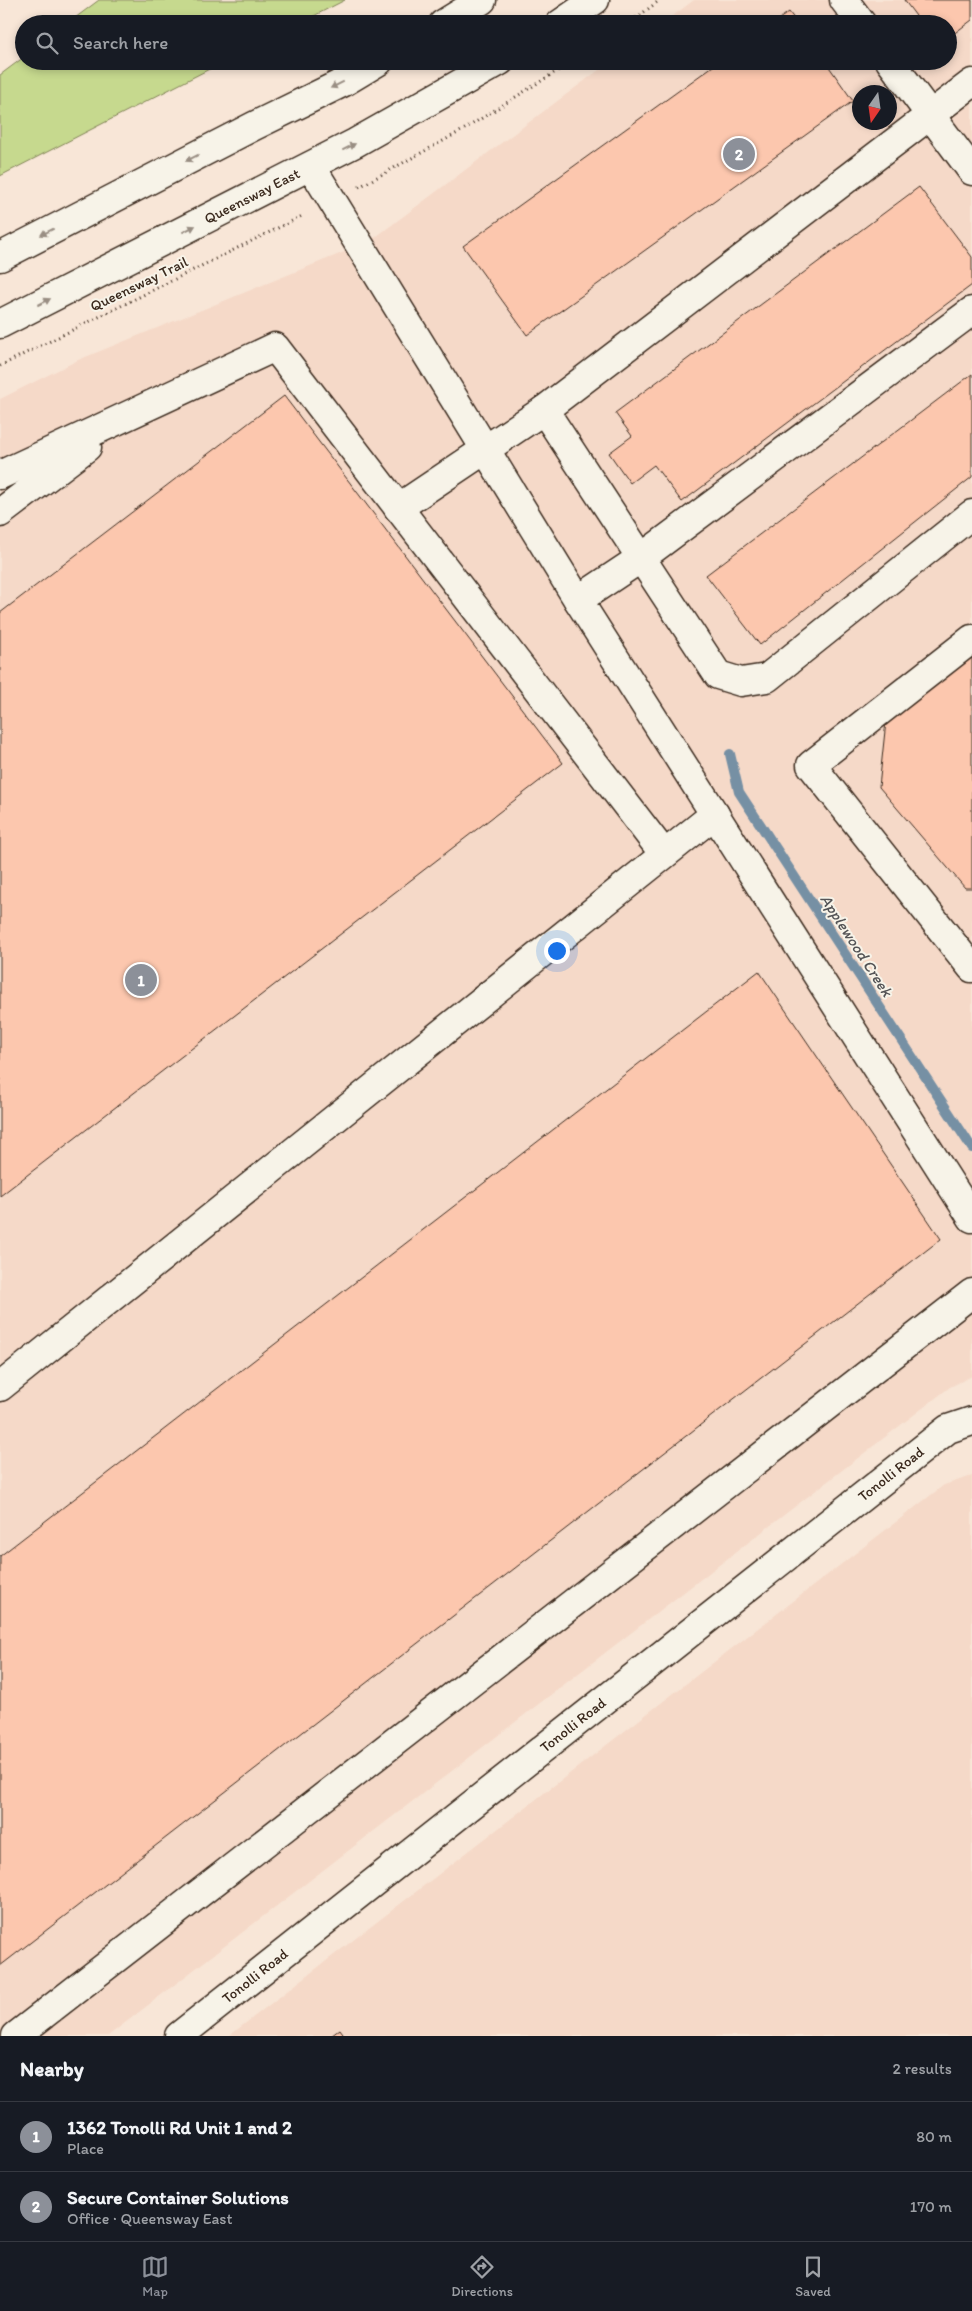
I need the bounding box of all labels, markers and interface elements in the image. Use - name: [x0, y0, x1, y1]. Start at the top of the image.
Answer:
- search box: [15, 15, 957, 70]
- icon: search: [33, 29, 61, 57]
- text: Search here: [73, 31, 168, 54]
- one-way arrow: [330, 82, 344, 90]
- north arrow: [852, 85, 897, 130]
- pin: 2: [723, 135, 755, 173]
- one-way arrow: [342, 143, 356, 151]
- one-way arrow: [185, 154, 199, 162]
- street label: Queensway East: [201, 164, 303, 228]
- one-way arrow: [182, 225, 196, 233]
- one-way arrow: [40, 228, 55, 236]
- street label: Queensway Trail: [87, 252, 191, 315]
- one-way arrow: [36, 298, 51, 306]
- water label: Applewood Creek: [816, 891, 897, 1001]
- your location: [544, 938, 570, 964]
- pin: 1: [125, 961, 157, 999]
- street label: Tonolli Road: [854, 1442, 928, 1505]
- street label: Tonolli Road: [536, 1693, 610, 1756]
- street label: Tonolli Road: [218, 1944, 292, 2007]
- text: Nearby: [20, 2056, 84, 2081]
- text: 2 results: [892, 2059, 952, 2078]
- text: 1362 Tonolli Rd Unit 1 and 2: [67, 2116, 292, 2139]
- text: 1: [32, 2127, 40, 2146]
- text: 80 m: [916, 2127, 952, 2146]
- text: Place: [67, 2139, 104, 2158]
- text: Secure Container Solutions: [67, 2186, 289, 2209]
- text: 2: [32, 2197, 40, 2216]
- text: 170 m: [910, 2197, 952, 2216]
- text: Office · Queensway East: [67, 2209, 232, 2228]
- tab: Map: [141, 2253, 169, 2300]
- tab: Directions: [451, 2253, 513, 2300]
- tab: Saved: [795, 2253, 831, 2300]

